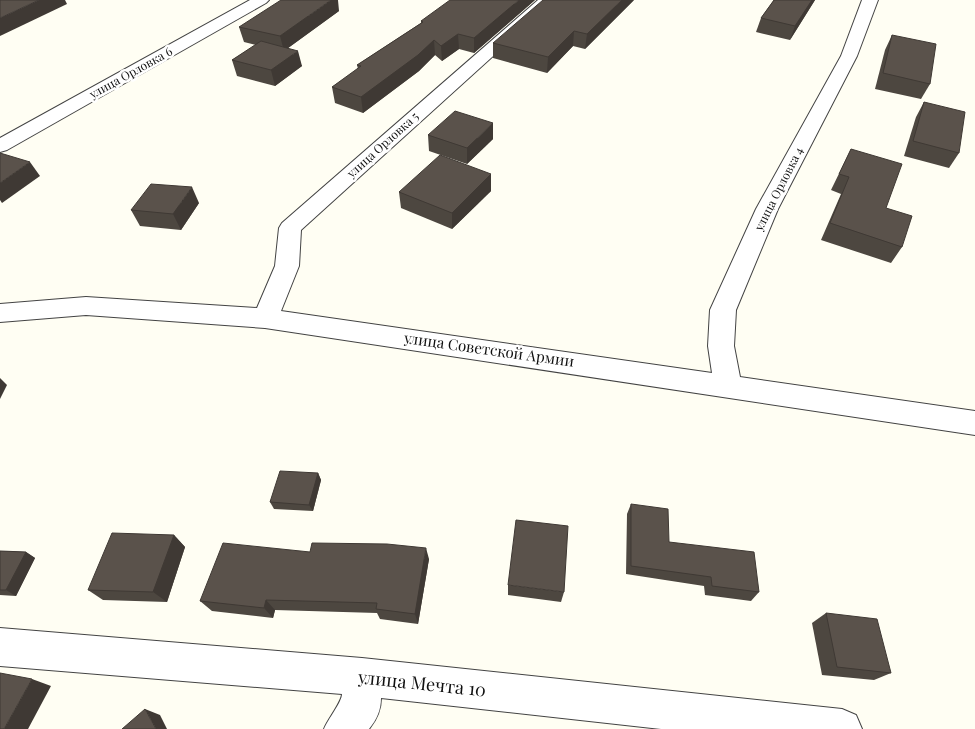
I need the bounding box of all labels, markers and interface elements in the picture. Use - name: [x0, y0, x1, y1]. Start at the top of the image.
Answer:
- street label: улица Орловка 6: [85, 43, 175, 102]
- street label: улица Орловка 5: [342, 108, 422, 181]
- street label: улица Орловка 4: [750, 144, 806, 234]
- street label: улица Советской Армии: [402, 327, 575, 371]
- street label: улица Мечта 10: [356, 664, 487, 702]

